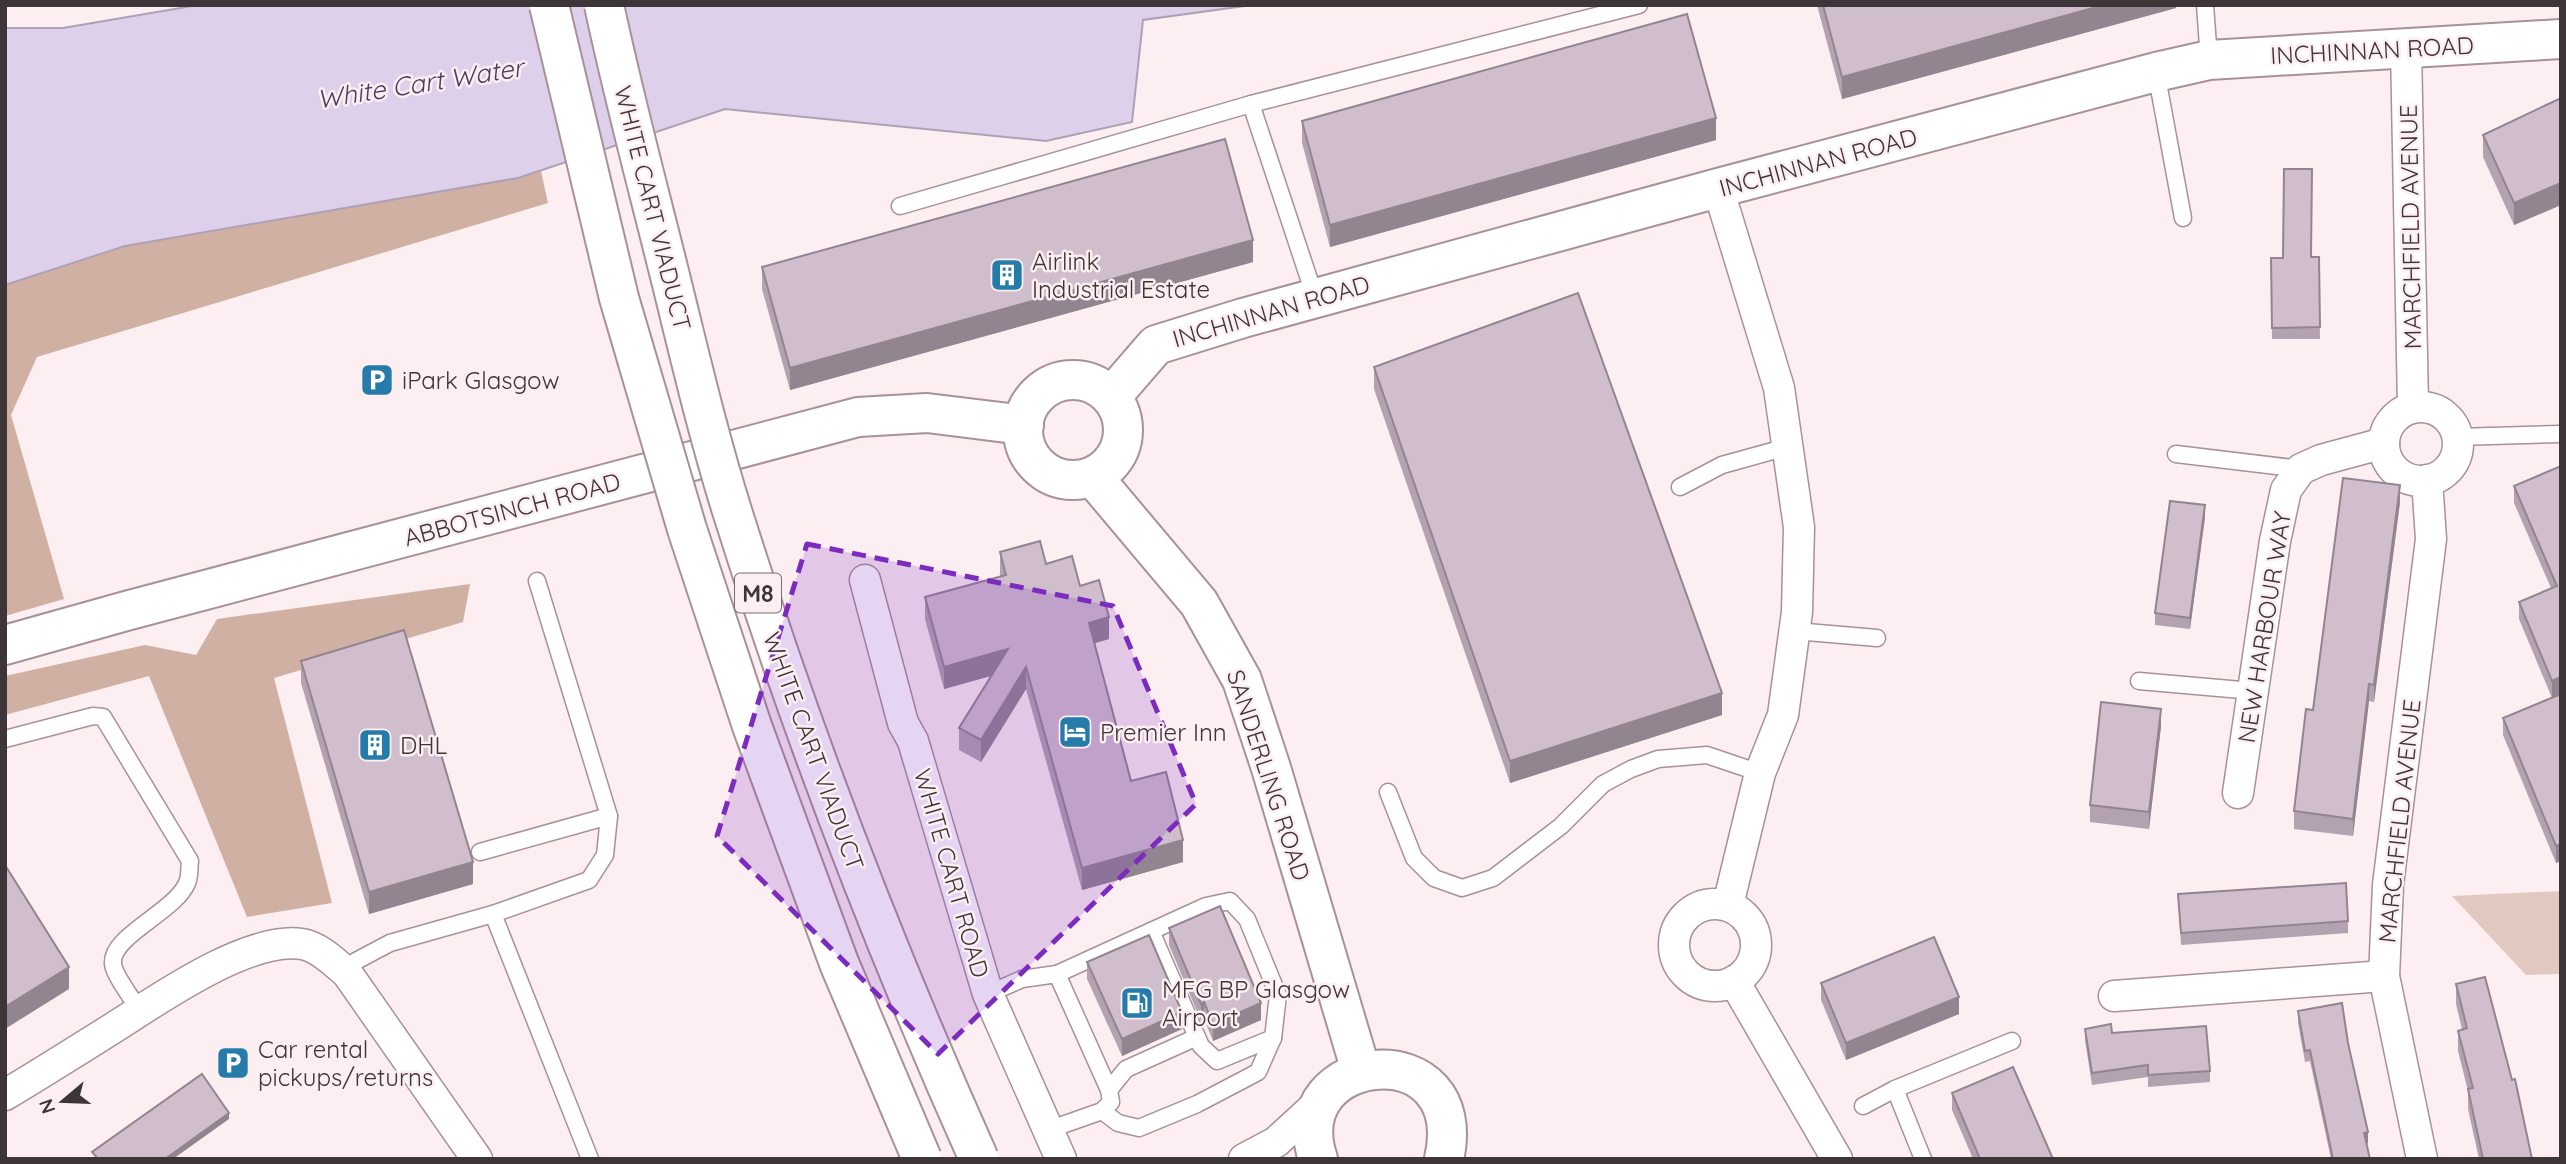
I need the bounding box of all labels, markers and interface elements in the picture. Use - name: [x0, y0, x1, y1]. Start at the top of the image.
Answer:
- street label: INCHINNAN ROAD: [2269, 30, 2475, 70]
- water label: White Cart Water: [314, 50, 529, 116]
- street label: WHITE CART VIADUCT: [608, 83, 698, 333]
- street label: MARCHFIELD AVENUE: [2393, 104, 2427, 350]
- street label: INCHINNAN ROAD: [1716, 121, 1920, 203]
- place label: Airlink Industrial Estate: [1032, 246, 1210, 304]
- building icon: Airlink Industrial Estate: [988, 256, 1026, 294]
- street label: INCHINNAN ROAD: [1169, 268, 1373, 354]
- parking icon: iPark Glasgow: [358, 361, 396, 399]
- place label: iPark Glasgow: [402, 365, 560, 395]
- street label: ABBOTSINCH ROAD: [401, 466, 623, 552]
- street label: NEW HARBOUR WAY: [2231, 509, 2297, 745]
- road number: M8: [735, 573, 781, 612]
- street label: WHITE CART VIADUCT: [757, 628, 871, 874]
- street label: SANDERLING ROAD: [1221, 666, 1317, 884]
- street label: MARCHFIELD AVENUE: [2371, 698, 2427, 944]
- hotel icon: Premier Inn: [1056, 713, 1094, 751]
- place label: Premier Inn: [1100, 717, 1227, 747]
- building icon: DHL: [356, 726, 394, 764]
- place label: DHL: [400, 730, 448, 760]
- street label: WHITE CART ROAD: [908, 765, 996, 981]
- place label: MFG BP Glasgow Airport: [1162, 974, 1350, 1032]
- fuel station icon: MFG BP Glasgow Airport: [1118, 984, 1156, 1022]
- place label: Car rental pickups/returns: [258, 1034, 433, 1092]
- parking icon: Car rental pickups/returns: [214, 1044, 252, 1082]
- north arrow: [28, 1066, 98, 1136]
- text: N: [33, 1096, 61, 1117]

